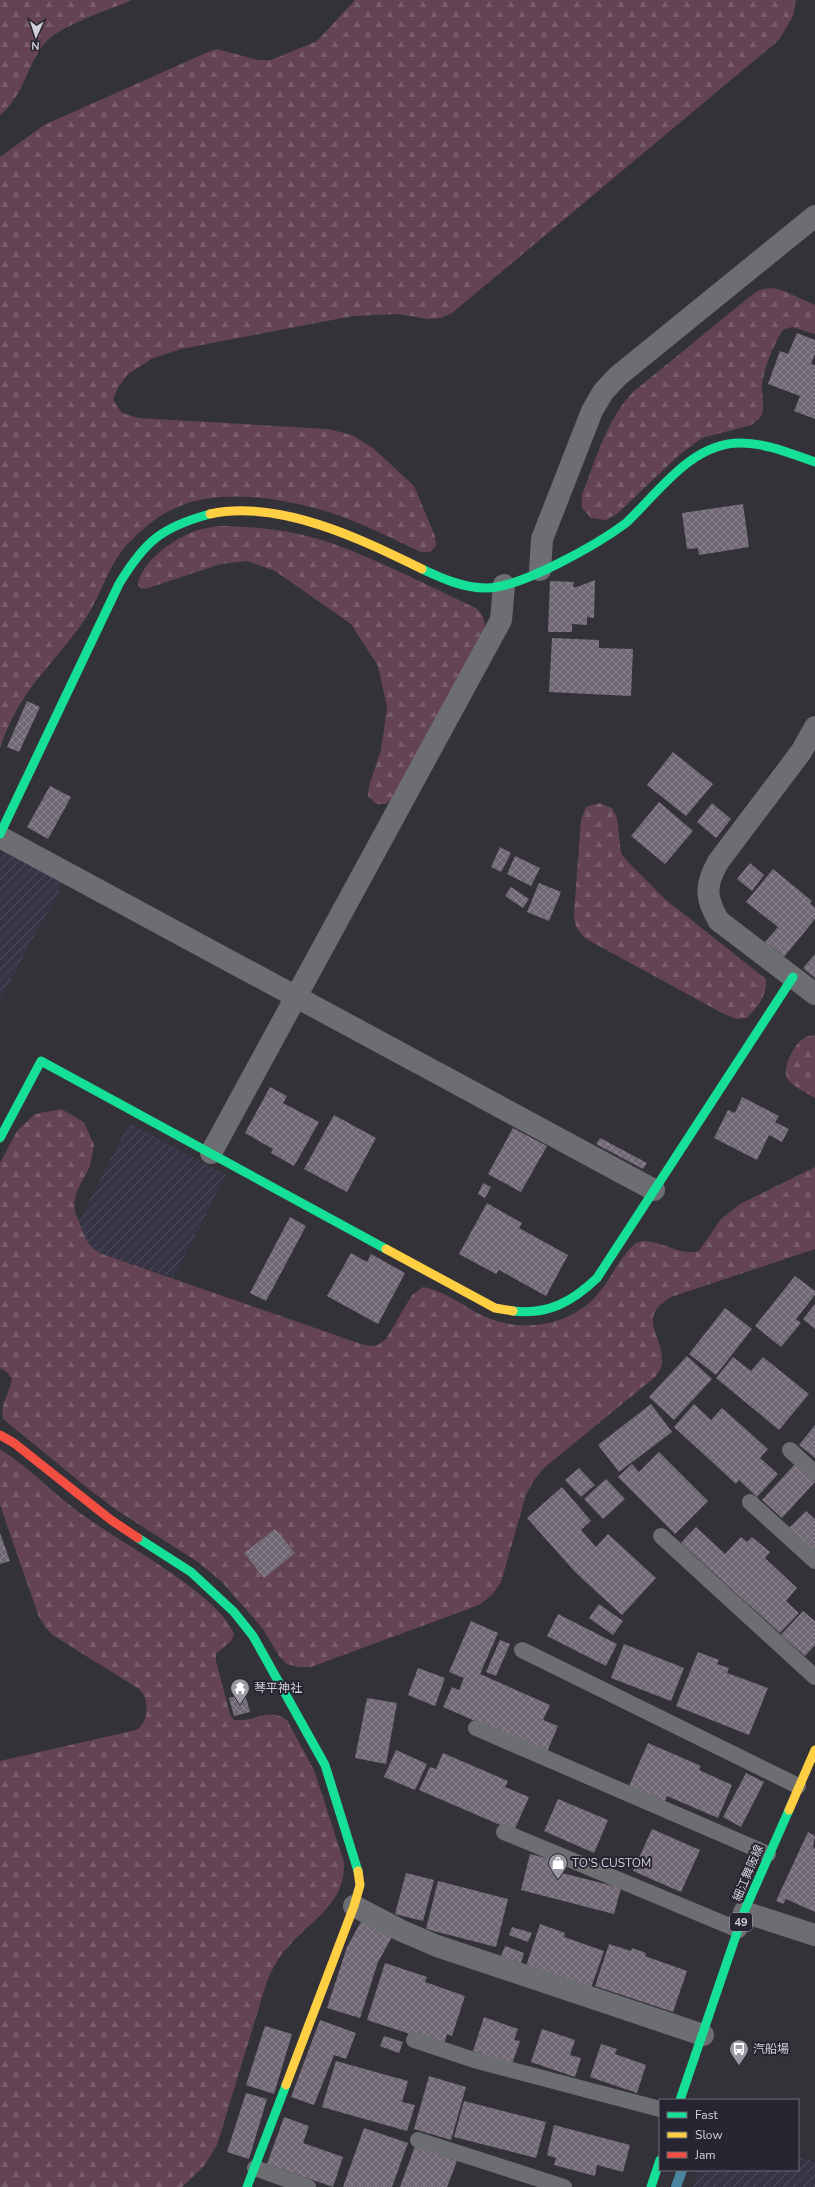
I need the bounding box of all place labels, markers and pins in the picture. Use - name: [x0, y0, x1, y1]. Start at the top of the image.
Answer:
- temple icon: 琴平神社: [229, 1677, 251, 1705]
- place label: 琴平神社: [254, 1680, 302, 1696]
- shop icon: TO'S CUSTOM: [547, 1852, 569, 1880]
- place label: TO'S CUSTOM: [572, 1855, 651, 1871]
- bus stop icon: 汽船場: [728, 2038, 750, 2066]
- place label: 汽船場: [753, 2041, 789, 2057]

